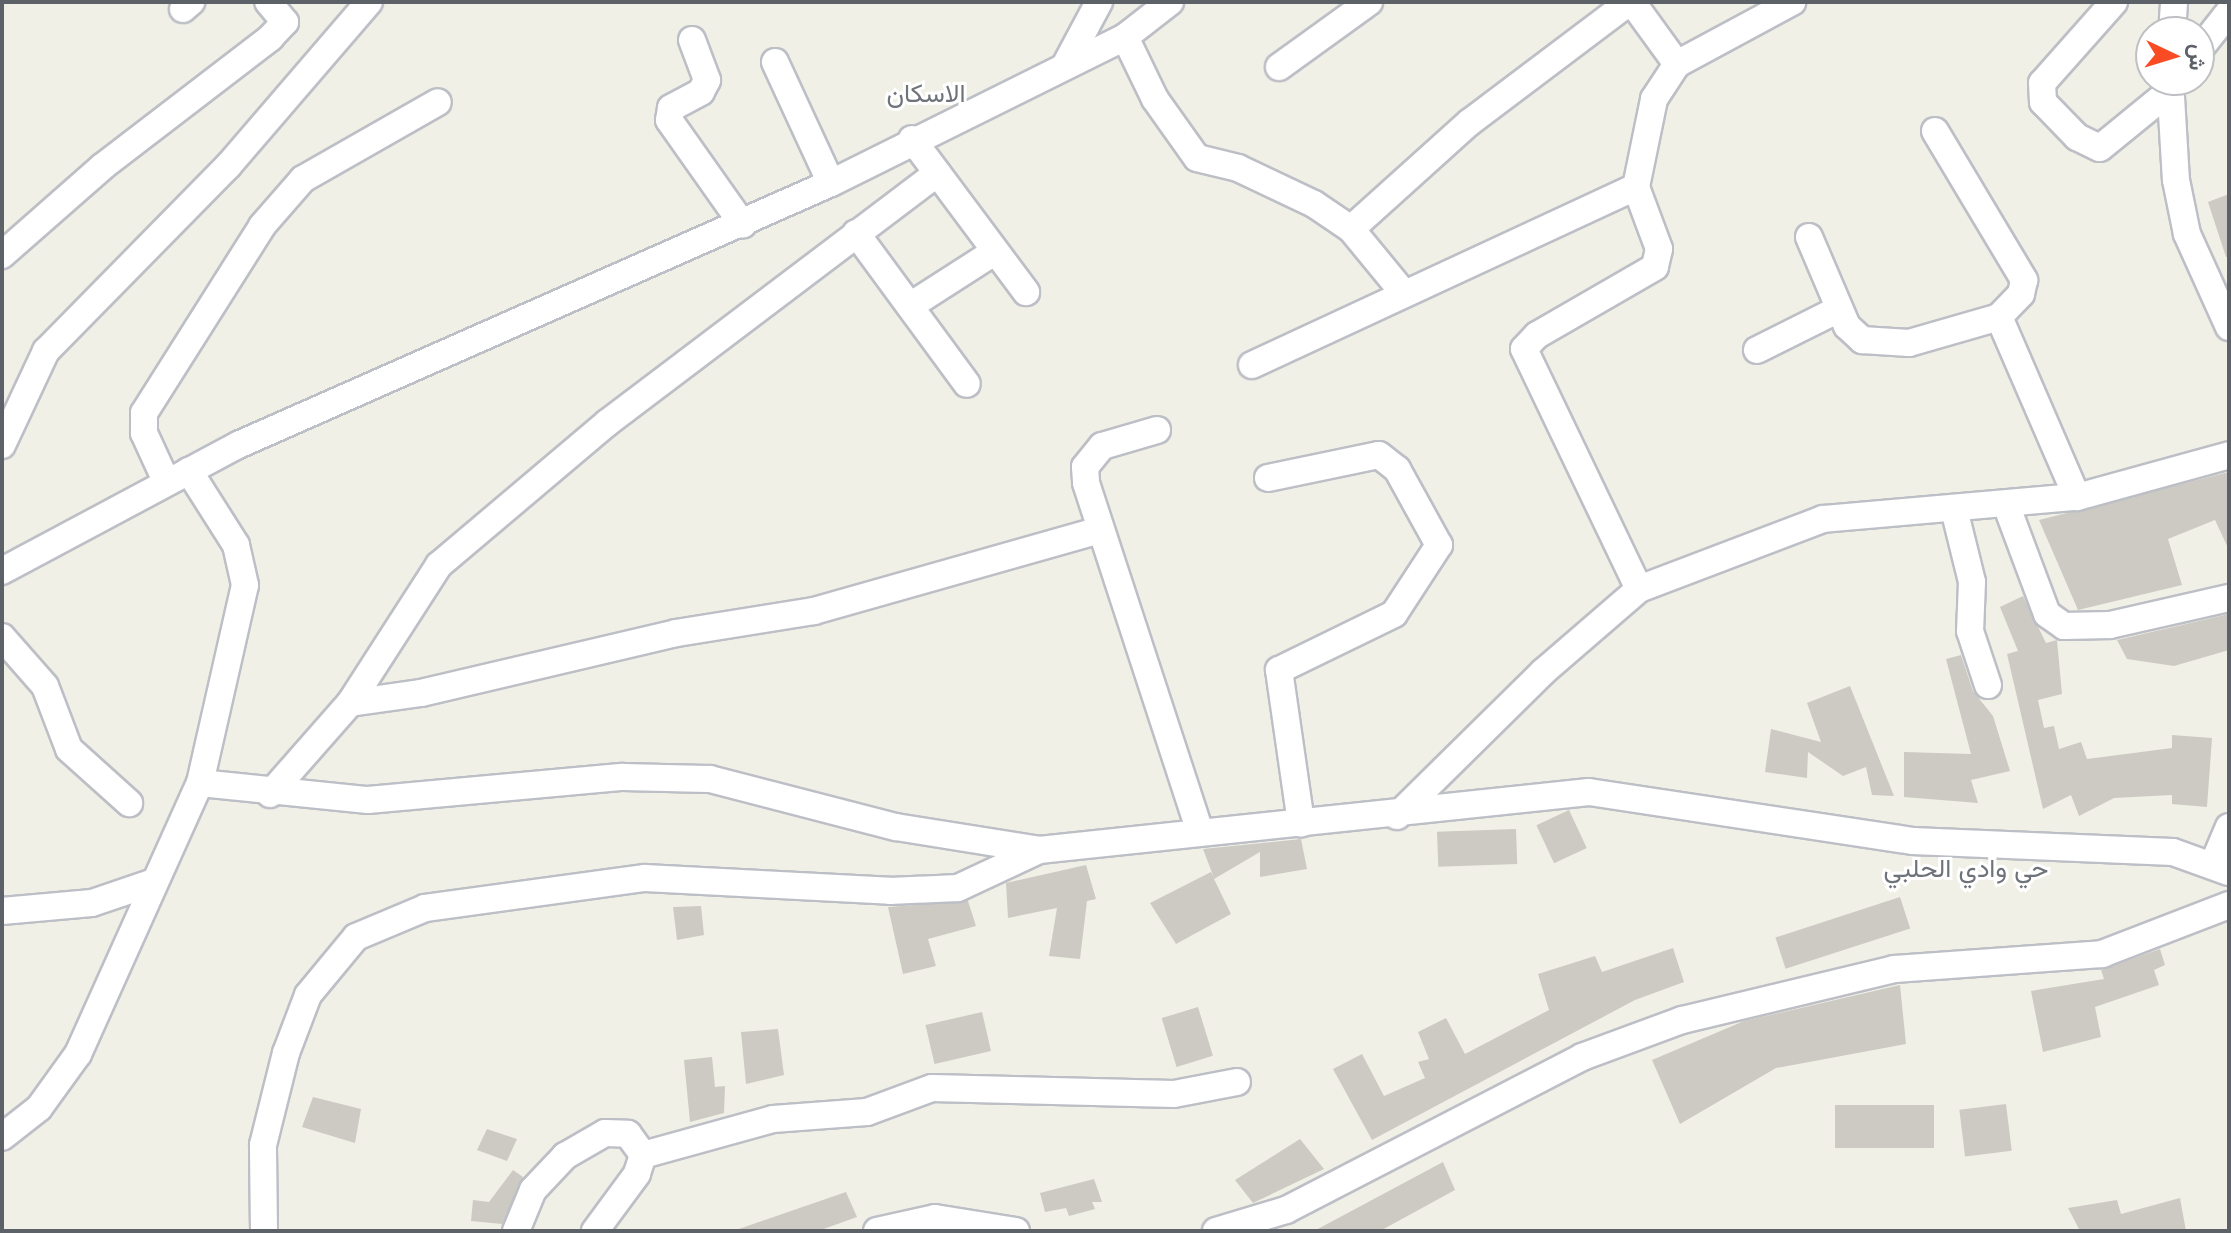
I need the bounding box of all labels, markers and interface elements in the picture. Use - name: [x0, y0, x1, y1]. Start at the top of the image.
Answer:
- north arrow: [2135, 16, 2215, 96]
- text: ش: [2184, 44, 2211, 72]
- district label: الاسكان: [887, 78, 965, 110]
- district label: حي وادي الحلبي: [1884, 853, 2048, 885]

